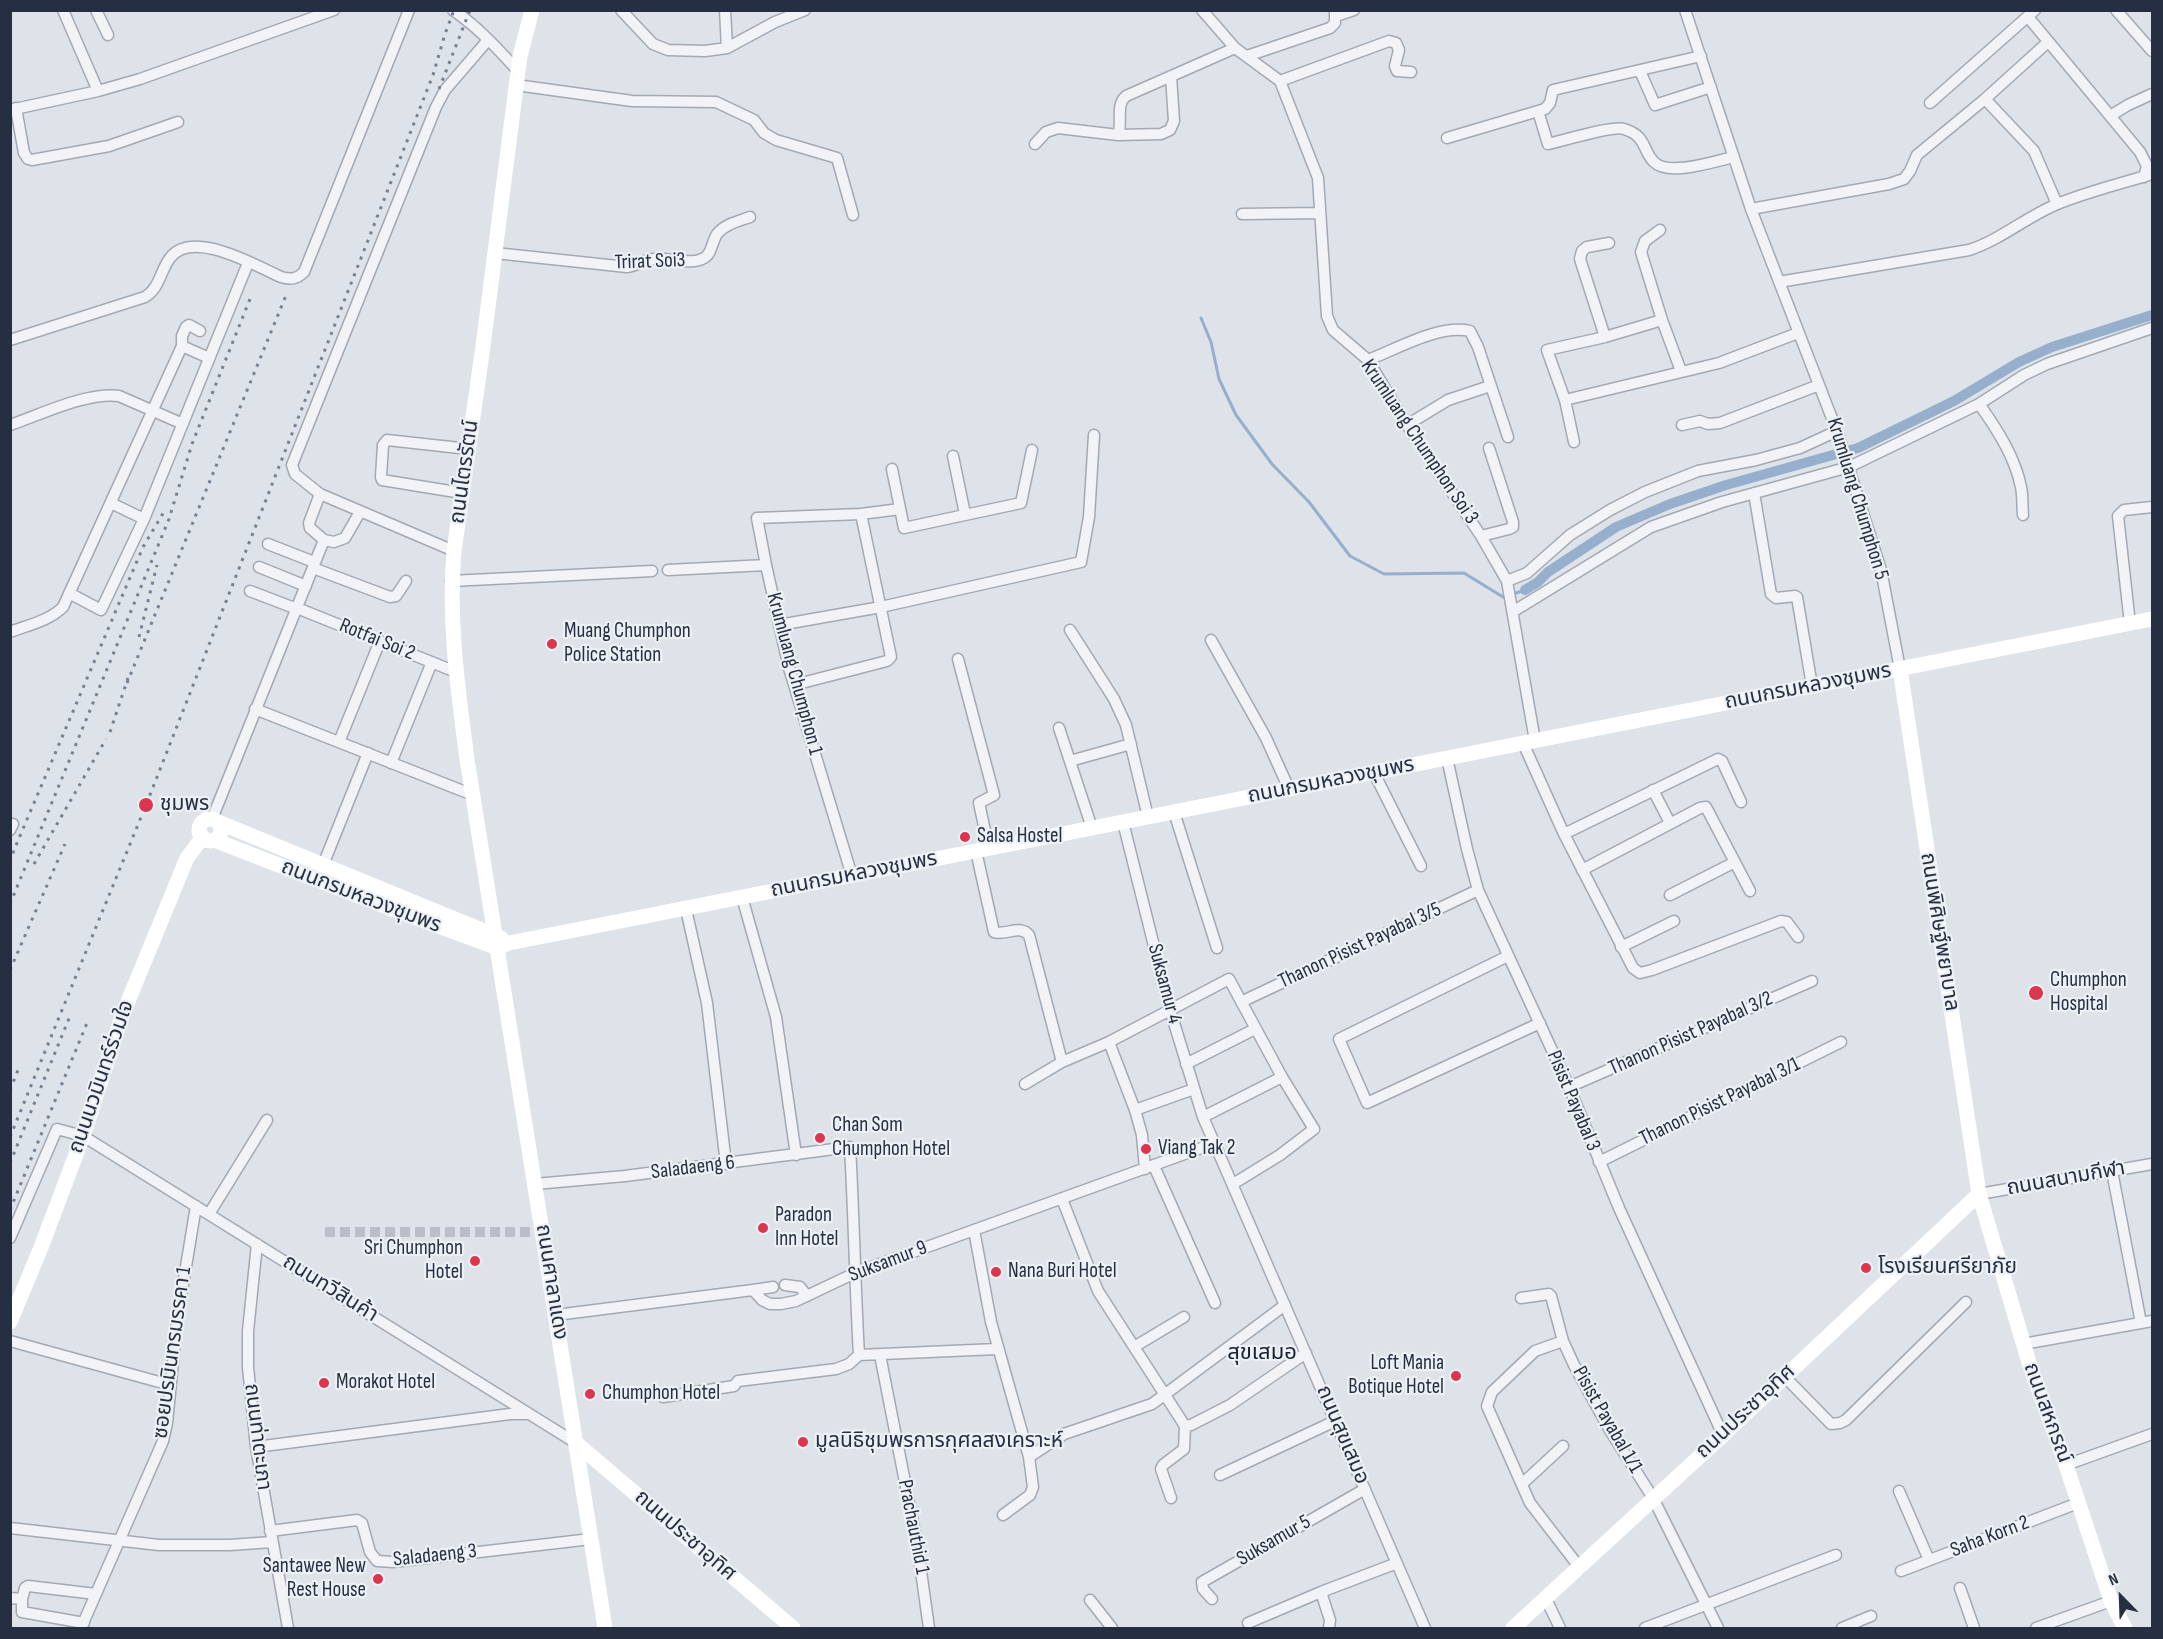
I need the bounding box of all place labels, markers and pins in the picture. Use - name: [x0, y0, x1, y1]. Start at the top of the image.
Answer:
- place label: Muang Chumphon Police Station: [564, 619, 691, 669]
- marker: Muang Chumphon Police Station: [545, 637, 559, 651]
- place label: ชุมพร: [160, 792, 209, 818]
- marker: ชุมพร: [137, 796, 155, 814]
- place label: Salsa Hostel: [977, 824, 1062, 850]
- marker: Salsa Hostel: [958, 830, 972, 844]
- place label: Chumphon Hospital: [2050, 968, 2127, 1018]
- marker: Chumphon Hospital: [2027, 984, 2045, 1002]
- place label: Chan Som Chumphon Hotel: [832, 1113, 950, 1163]
- marker: Chan Som Chumphon Hotel: [813, 1131, 827, 1145]
- place label: Viang Tak 2: [1158, 1136, 1235, 1162]
- marker: Viang Tak 2: [1139, 1142, 1153, 1156]
- place label: Paradon Inn Hotel: [775, 1203, 839, 1253]
- marker: Paradon Inn Hotel: [756, 1221, 770, 1235]
- place label: Sri Chumphon Hotel: [364, 1236, 463, 1286]
- marker: Sri Chumphon Hotel: [468, 1254, 482, 1268]
- place label: โรงเรียนศรียาภัย: [1878, 1255, 2017, 1281]
- place label: Nana Buri Hotel: [1008, 1259, 1117, 1285]
- marker: โรงเรียนศรียาภัย: [1859, 1261, 1873, 1275]
- marker: Nana Buri Hotel: [989, 1265, 1003, 1279]
- place label: Loft Mania Botique Hotel: [1348, 1351, 1444, 1401]
- marker: Loft Mania Botique Hotel: [1449, 1369, 1463, 1383]
- place label: Morakot Hotel: [336, 1370, 435, 1396]
- marker: Morakot Hotel: [317, 1376, 331, 1390]
- place label: Chumphon Hotel: [602, 1381, 720, 1407]
- marker: Chumphon Hotel: [583, 1387, 597, 1401]
- place label: มูลนิธิชุมพรการกุศลสงเคราะห์: [815, 1429, 1063, 1455]
- marker: มูลนิธิชุมพรการกุศลสงเคราะห์: [796, 1435, 810, 1449]
- place label: Santawee New Rest House: [263, 1554, 366, 1604]
- marker: Santawee New Rest House: [371, 1572, 385, 1586]

